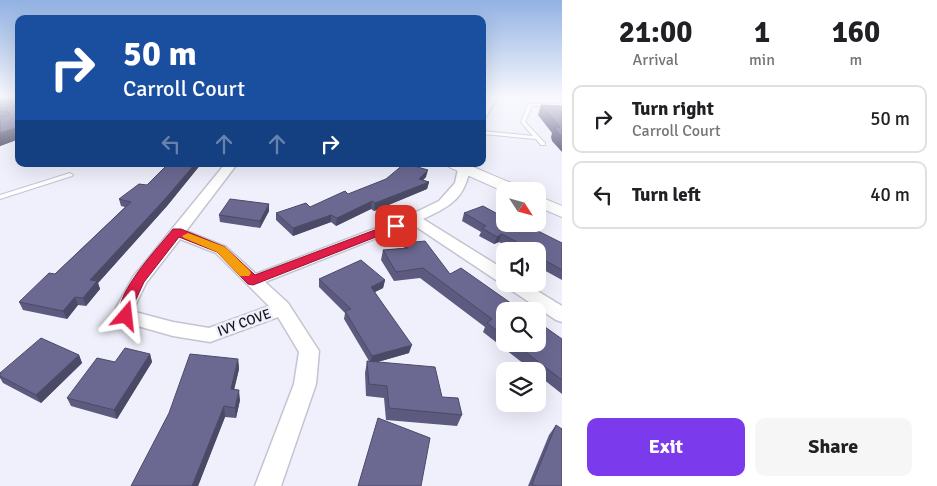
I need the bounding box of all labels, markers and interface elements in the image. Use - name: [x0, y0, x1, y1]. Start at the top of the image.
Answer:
- text: 21:00: [619, 14, 692, 51]
- text: 1: [754, 14, 770, 51]
- text: 160: [832, 14, 880, 51]
- text: 50 m: [123, 32, 197, 75]
- icon: right: [40, 35, 105, 100]
- text: Arrival: [632, 50, 679, 70]
- text: min: [749, 50, 775, 70]
- text: m: [850, 50, 862, 70]
- text: Carroll Court: [123, 75, 245, 102]
- text: Turn right: [632, 97, 714, 121]
- icon: right: [589, 105, 617, 133]
- text: 50 m: [870, 107, 910, 131]
- text: Carroll Court: [632, 121, 721, 141]
- icon: left: [157, 130, 185, 158]
- icon: ahead: [210, 130, 238, 158]
- icon: ahead: [263, 130, 291, 158]
- icon: right: [316, 130, 344, 158]
- icon: left: [589, 181, 617, 209]
- north arrow: [496, 182, 546, 232]
- map controls: [496, 182, 546, 412]
- text: Turn left: [632, 183, 701, 207]
- text: 40 m: [870, 183, 910, 207]
- pin: [375, 205, 417, 247]
- icon: arrive: [382, 212, 410, 240]
- button: sound: [496, 242, 546, 292]
- position arrow: [99, 289, 151, 341]
- button: search: [496, 302, 546, 352]
- street label: IVY COVE: [215, 305, 273, 340]
- button: layers: [496, 362, 546, 412]
- button: Exit: [587, 418, 745, 476]
- button: Share: [755, 418, 912, 476]

